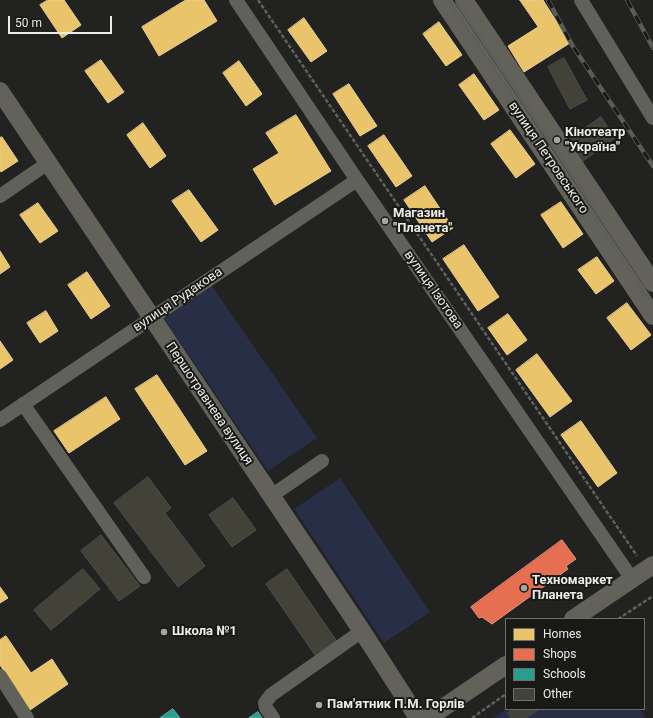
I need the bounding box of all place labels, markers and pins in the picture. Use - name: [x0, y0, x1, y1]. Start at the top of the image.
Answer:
- place label: Кінотеатр "Україна": [565, 125, 625, 156]
- marker: Кінотеатр "Україна": [552, 135, 562, 145]
- place label: Магазин "Планета": [393, 206, 452, 237]
- marker: Магазин "Планета": [380, 216, 390, 226]
- place label: Техномаркет Планета: [532, 573, 613, 604]
- marker: Техномаркет Планета: [519, 583, 529, 593]
- place label: Школа №1: [172, 624, 237, 640]
- marker: Школа №1: [159, 627, 169, 637]
- place label: Пам'ятник П.М. Горлів: [327, 697, 465, 713]
- marker: Пам'ятник П.М. Горлів: [314, 700, 324, 710]

